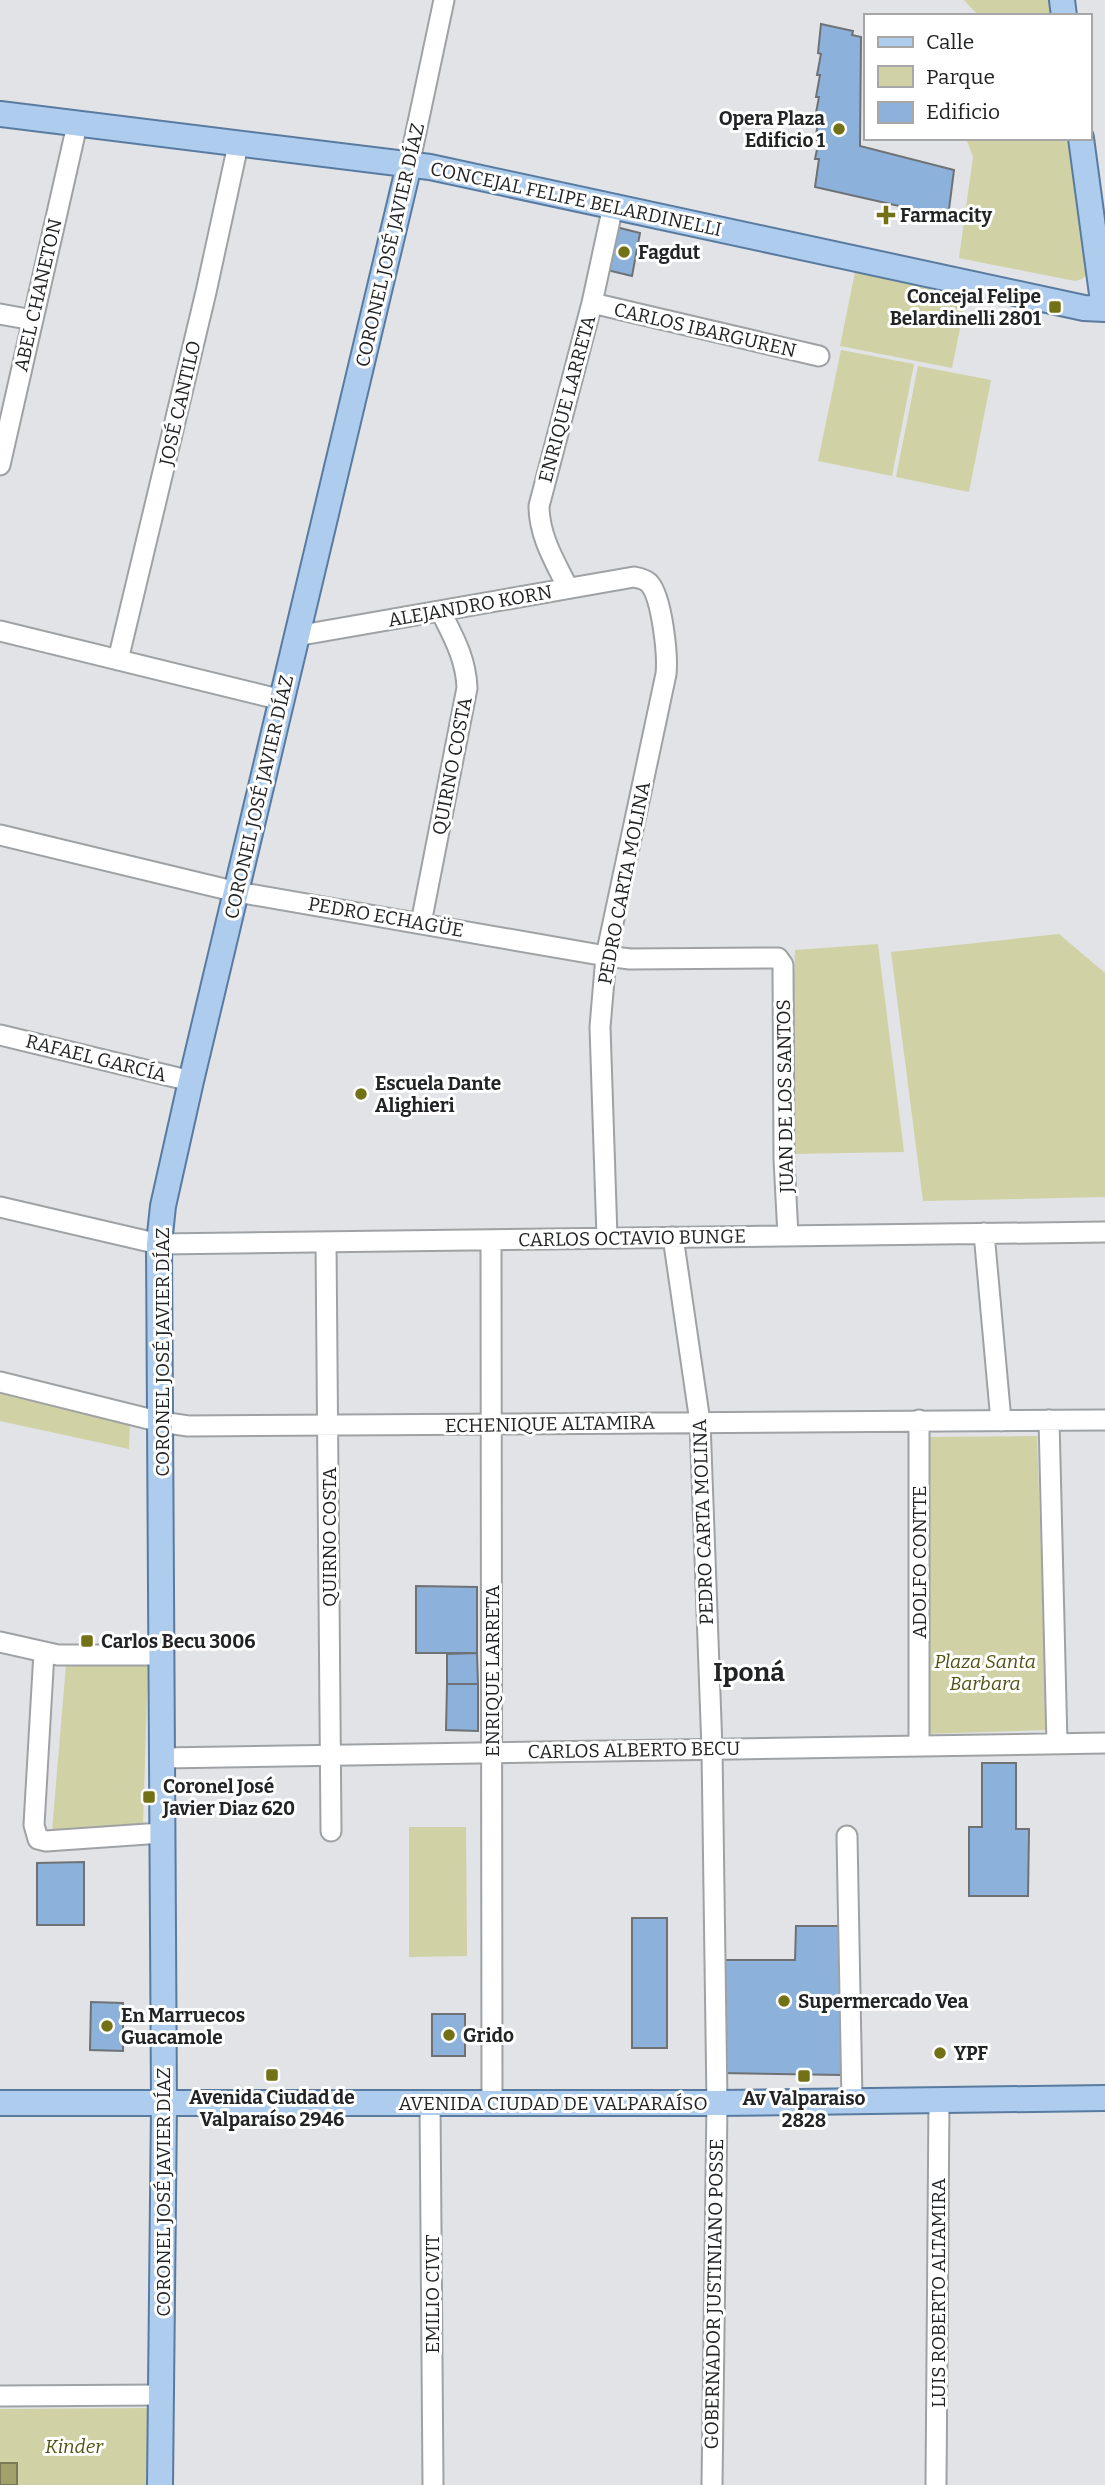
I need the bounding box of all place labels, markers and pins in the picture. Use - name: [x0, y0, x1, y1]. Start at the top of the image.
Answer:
- place label: Opera Plaza Edificio 1: [719, 107, 826, 152]
- marker: Opera Plaza Edificio 1: [831, 121, 847, 137]
- place label: Farmacity: [900, 204, 992, 227]
- marker: Farmacity: [878, 207, 894, 223]
- place label: Fagdut: [638, 241, 701, 264]
- marker: Fagdut: [616, 244, 632, 260]
- place label: Concejal Felipe Belardinelli 2801: [890, 285, 1042, 330]
- marker: Concejal Felipe Belardinelli 2801: [1047, 299, 1063, 315]
- place label: Escuela Dante Alighieri: [375, 1072, 501, 1117]
- marker: Escuela Dante Alighieri: [353, 1086, 369, 1102]
- place label: Carlos Becu 3006: [101, 1630, 255, 1653]
- marker: Carlos Becu 3006: [79, 1633, 95, 1649]
- place label: Coronel José Javier Diaz 620: [162, 1775, 295, 1820]
- marker: Coronel José Javier Diaz 620: [141, 1789, 157, 1805]
- place label: Supermercado Vea: [798, 1990, 969, 2013]
- marker: Supermercado Vea: [776, 1993, 792, 2009]
- place label: En Marruecos Guacamole: [121, 2004, 245, 2049]
- marker: En Marruecos Guacamole: [99, 2018, 115, 2034]
- place label: Grido: [463, 2024, 514, 2047]
- marker: Grido: [441, 2027, 457, 2043]
- place label: YPF: [954, 2042, 988, 2065]
- marker: YPF: [932, 2045, 948, 2061]
- marker: Avenida Ciudad de Valparaíso 2946: [264, 2067, 280, 2083]
- marker: Av Valparaiso 2828: [796, 2068, 812, 2084]
- place label: Avenida Ciudad de Valparaíso 2946: [189, 2086, 355, 2131]
- place label: Av Valparaiso 2828: [743, 2087, 866, 2132]

